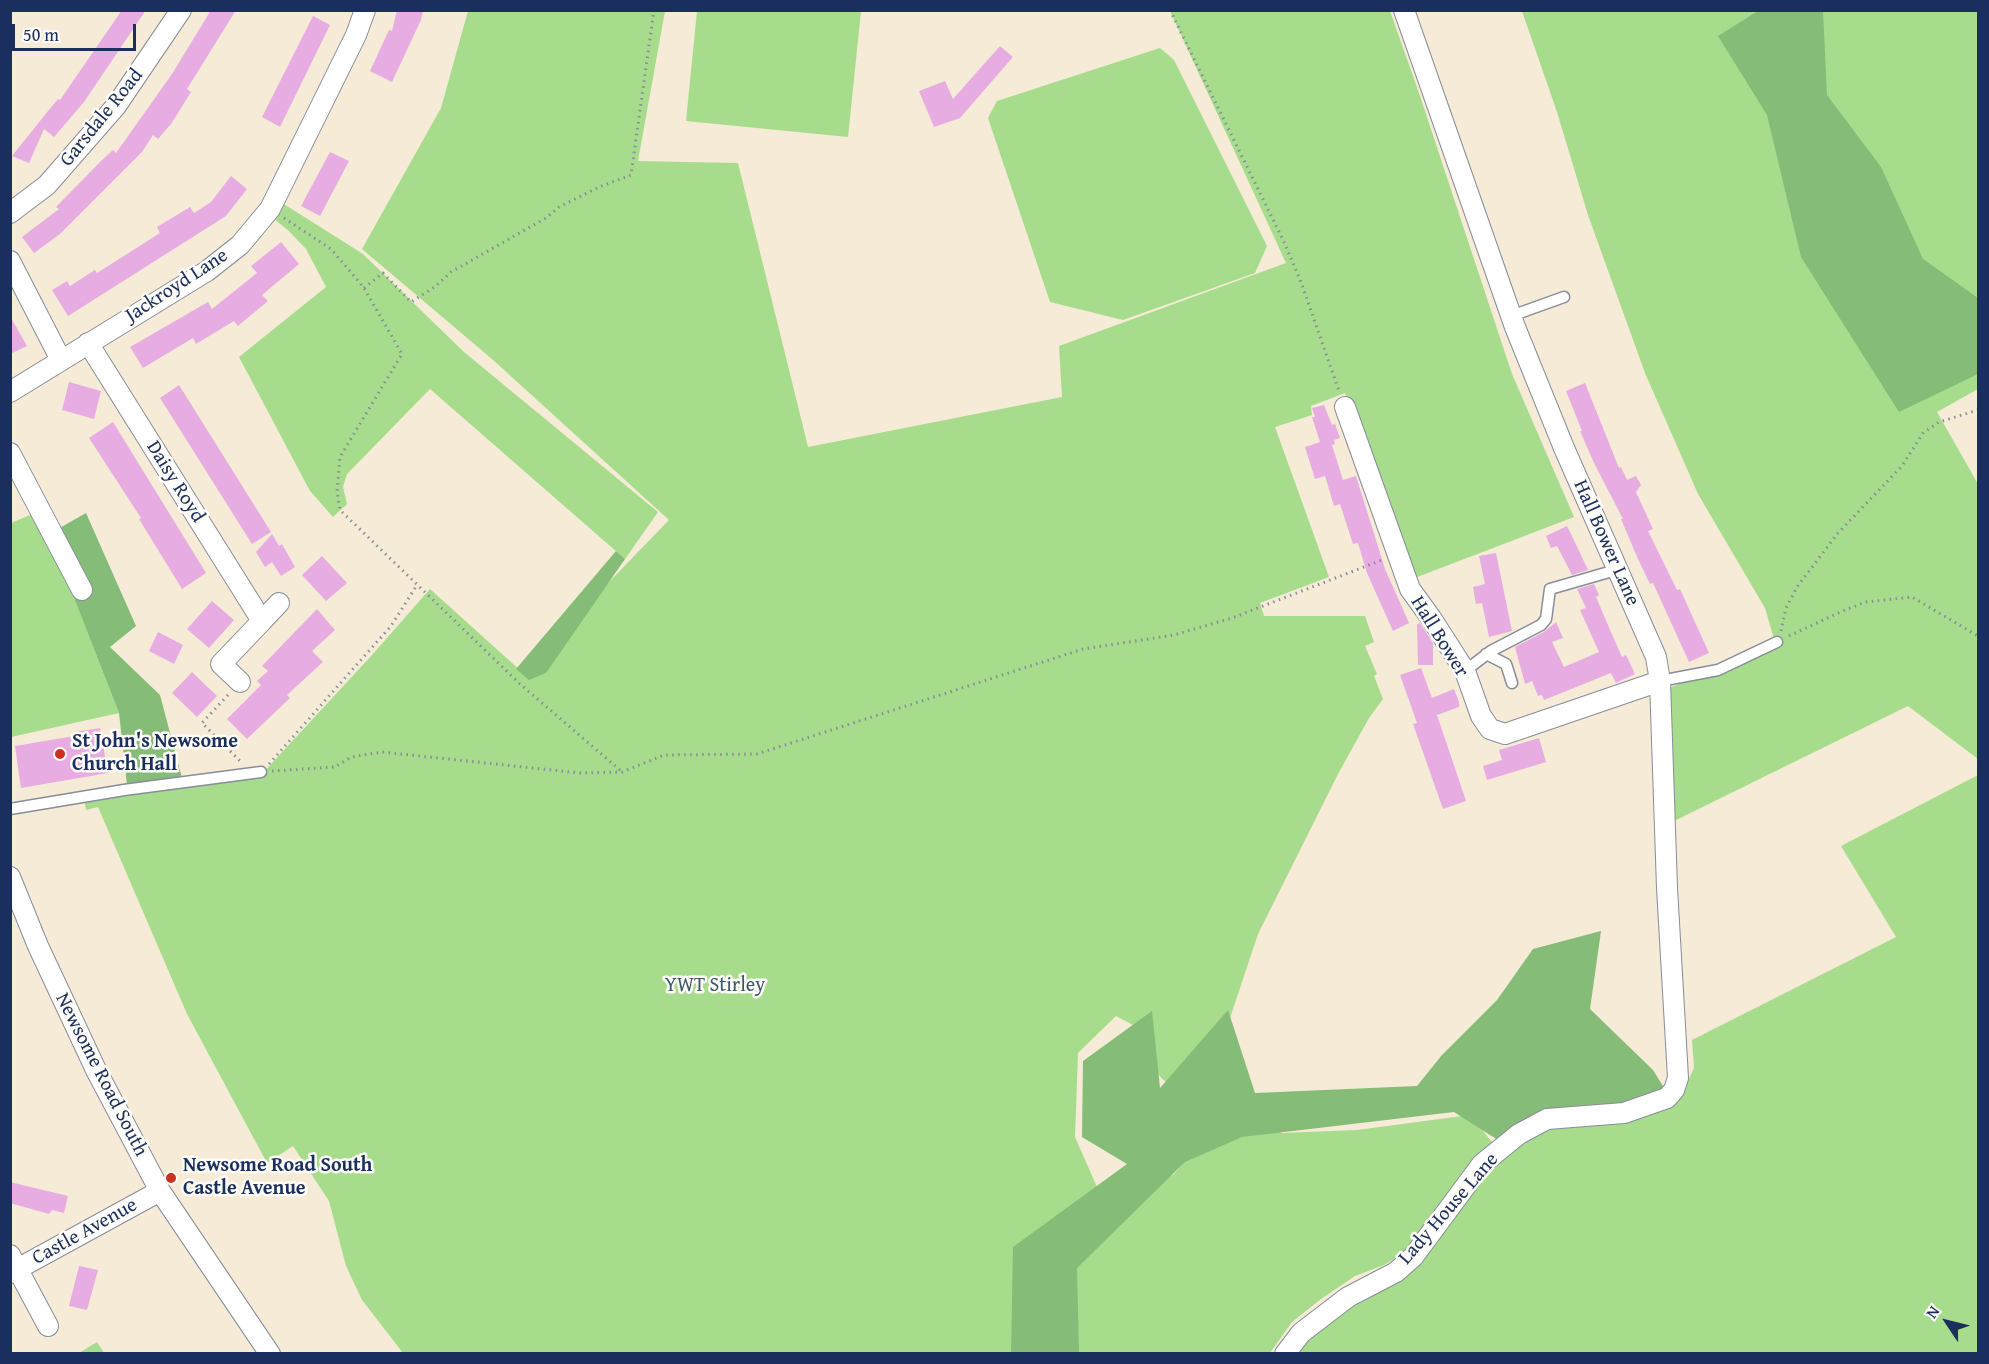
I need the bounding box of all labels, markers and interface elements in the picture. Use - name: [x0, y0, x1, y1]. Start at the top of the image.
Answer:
- scale bar: [15, 12, 140, 50]
- text: 50 m: [23, 21, 59, 48]
- street label: Garsdale Road: [55, 64, 149, 172]
- street label: Jackroyd Lane: [121, 244, 233, 328]
- street label: Daisy Royd: [140, 437, 210, 527]
- street label: Hall Bower Lane: [1568, 476, 1644, 610]
- street label: Hall Bower: [1405, 592, 1473, 682]
- place label: St John's Newsome Church Hall: [72, 730, 238, 777]
- marker: St John's Newsome Church Hall: [53, 747, 67, 761]
- park label: YWT Stirley: [665, 974, 765, 998]
- street label: Newsome Road South: [49, 989, 153, 1161]
- street label: Lady House Lane: [1394, 1148, 1504, 1270]
- place label: Newsome Road South Castle Avenue: [183, 1154, 372, 1201]
- marker: Newsome Road South Castle Avenue: [164, 1171, 178, 1185]
- street label: Castle Avenue: [28, 1193, 142, 1271]
- north arrow: [1917, 1292, 1977, 1352]
- text: N: [1919, 1300, 1945, 1323]

